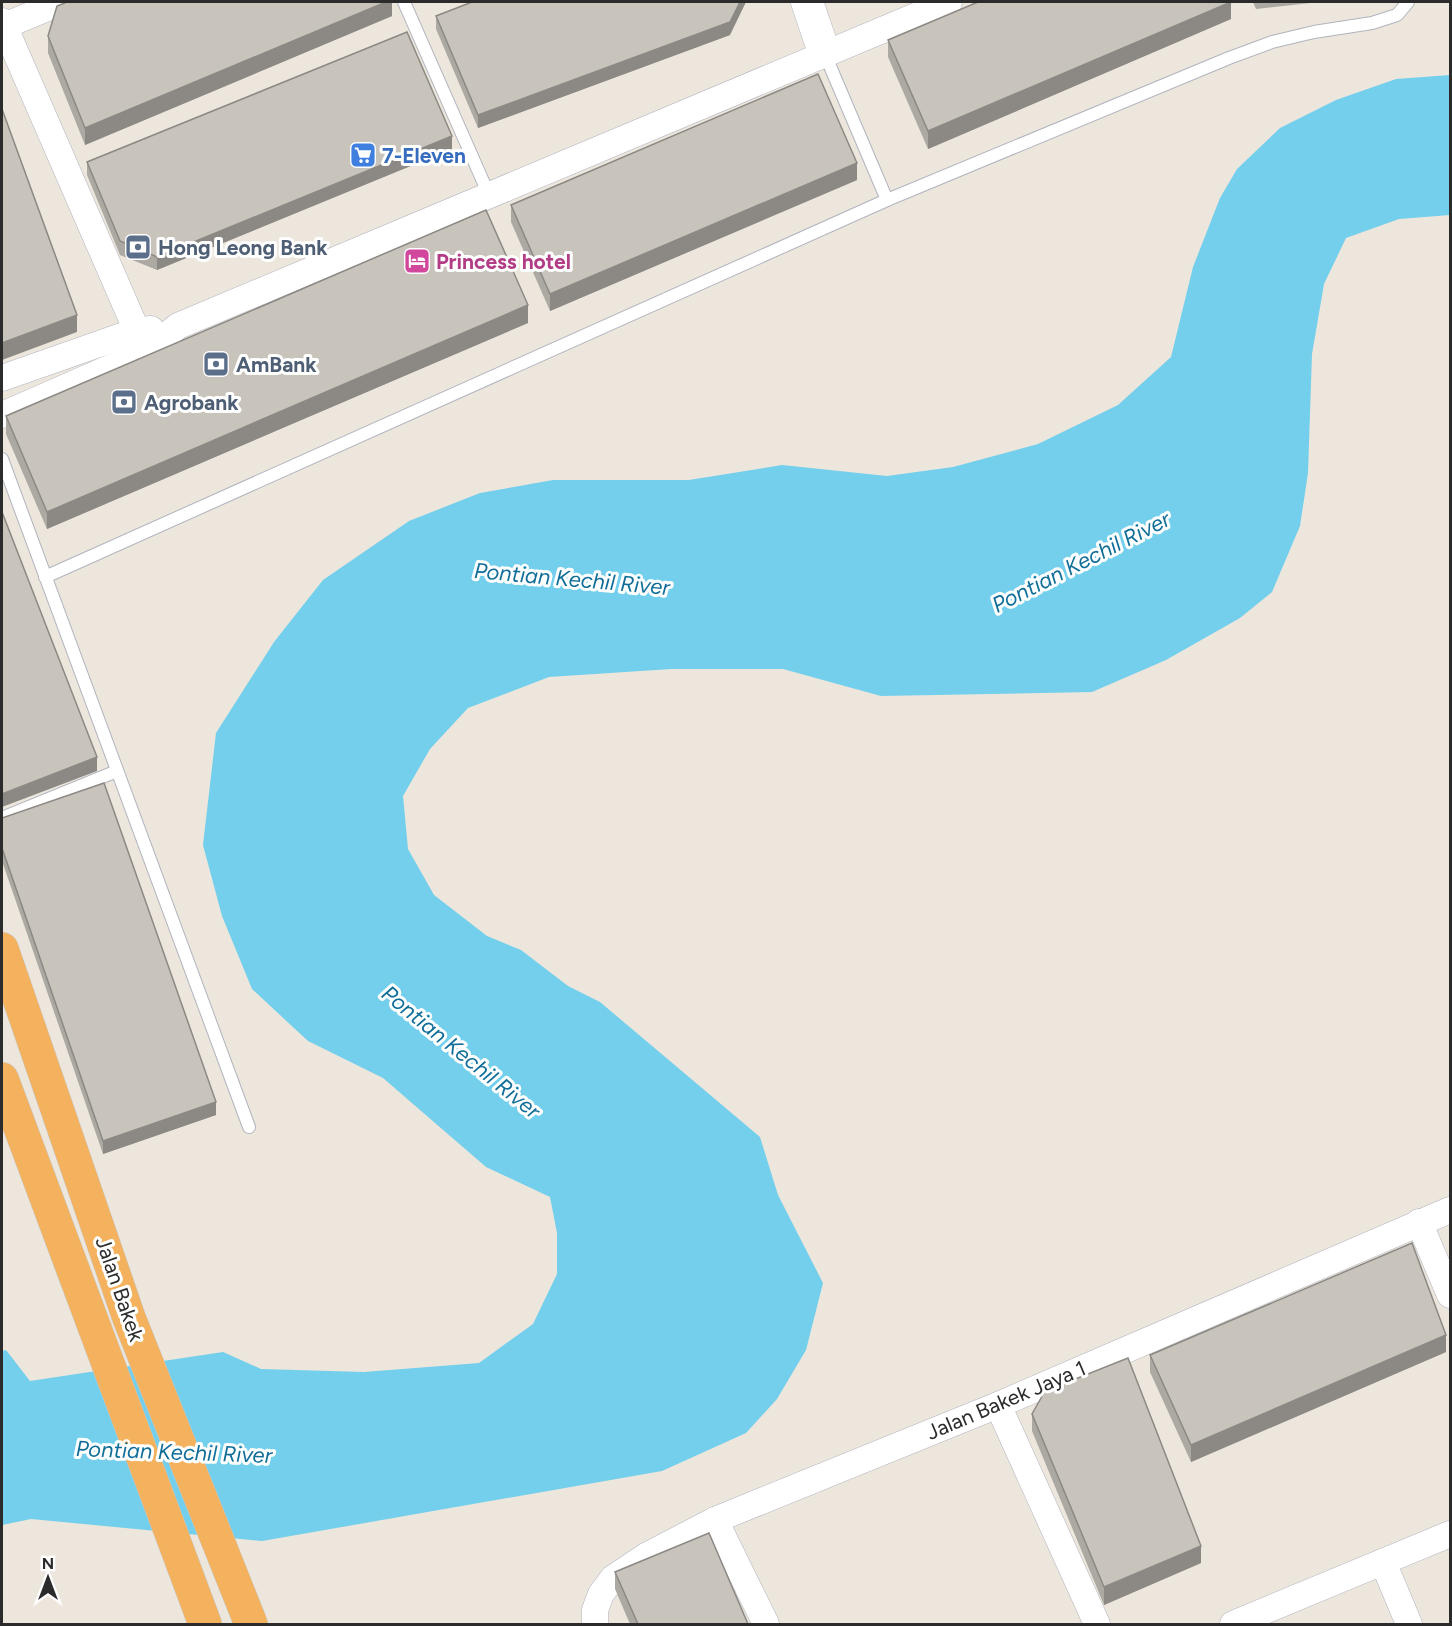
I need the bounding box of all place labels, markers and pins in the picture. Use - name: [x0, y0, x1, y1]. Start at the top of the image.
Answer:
- supermarket icon: 7-Eleven: [348, 140, 378, 170]
- place label: 7-Eleven: [382, 143, 466, 168]
- bank icon: Hong Leong Bank: [123, 232, 153, 262]
- place label: Hong Leong Bank: [158, 235, 328, 260]
- hotel icon: Princess hotel: [402, 246, 432, 276]
- place label: Princess hotel: [436, 249, 571, 274]
- bank icon: AmBank: [201, 349, 231, 379]
- place label: AmBank: [236, 352, 317, 377]
- bank icon: Agrobank: [109, 387, 139, 417]
- place label: Agrobank: [144, 390, 239, 415]

